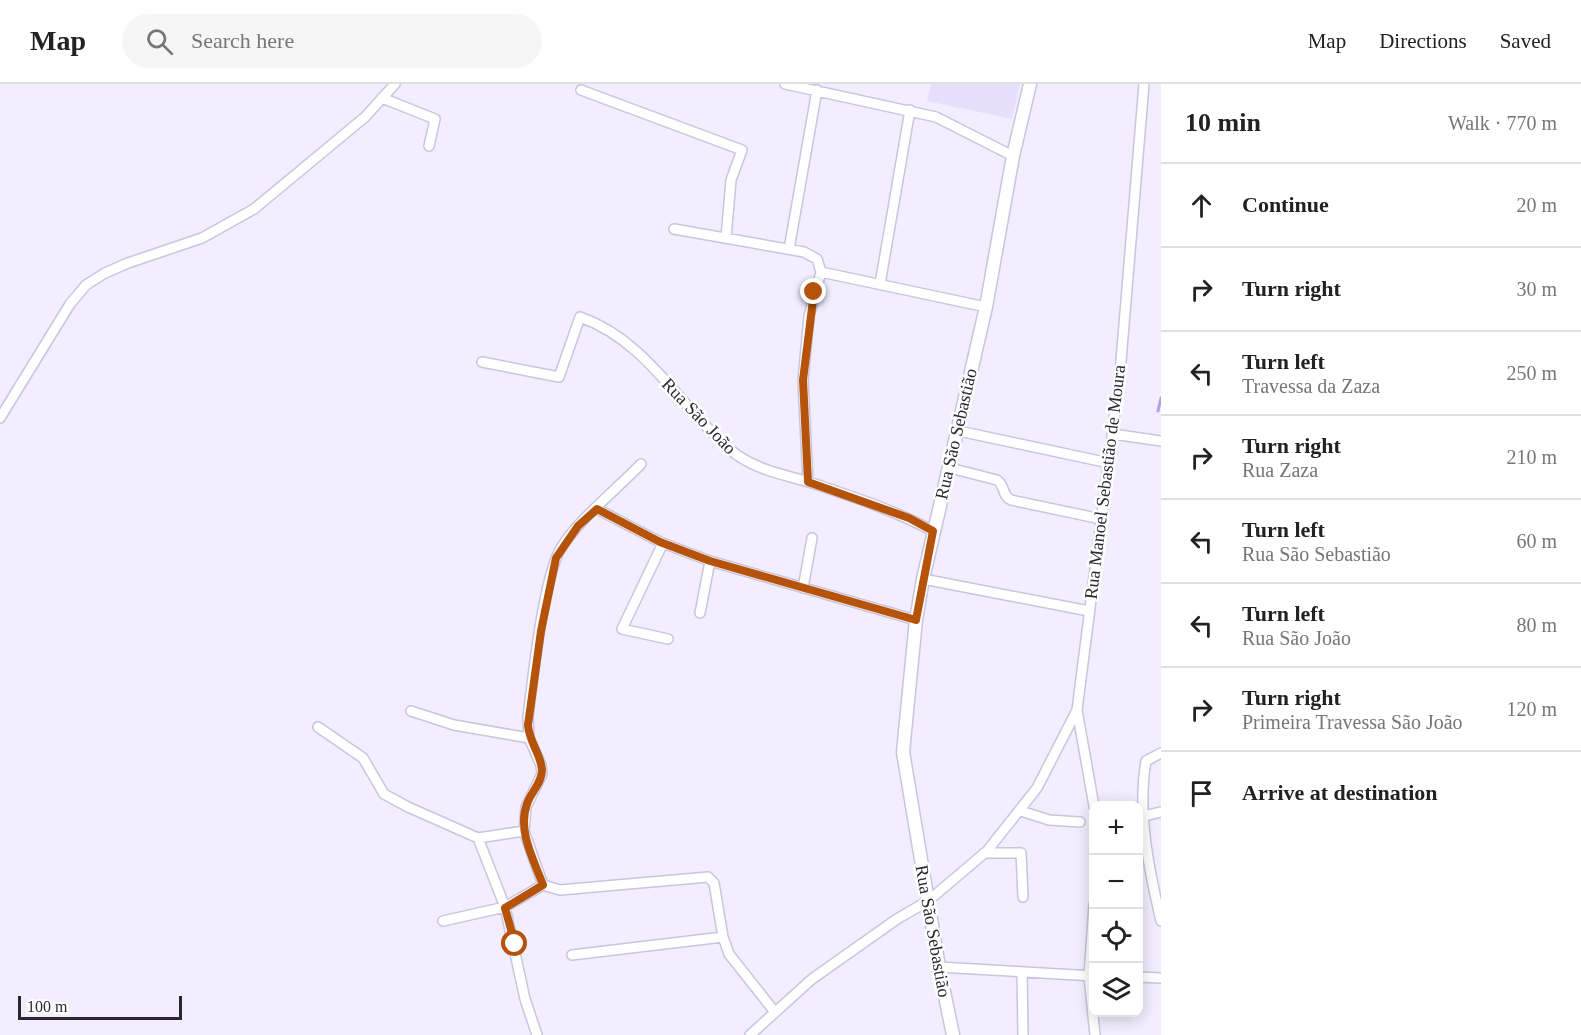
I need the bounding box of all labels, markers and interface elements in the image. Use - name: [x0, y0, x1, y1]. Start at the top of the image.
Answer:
- search box: [122, 14, 542, 68]
- text: Map: [30, 25, 86, 56]
- icon: search: [143, 25, 176, 58]
- text: Search here: [191, 28, 294, 53]
- text: Map: [1308, 29, 1346, 53]
- text: Directions: [1379, 29, 1467, 53]
- text: Saved: [1500, 29, 1551, 53]
- text: 10 min: [1185, 108, 1261, 137]
- text: Walk · 770 m: [1448, 112, 1557, 134]
- icon: ahead: [1185, 189, 1218, 222]
- text: Continue: [1242, 192, 1329, 217]
- text: 20 m: [1516, 194, 1557, 216]
- icon: right: [1185, 273, 1218, 306]
- text: Turn right: [1242, 276, 1341, 301]
- route end: [800, 278, 826, 304]
- text: 30 m: [1516, 278, 1557, 300]
- text: Turn left: [1242, 349, 1325, 374]
- icon: left: [1185, 357, 1218, 390]
- text: 250 m: [1506, 362, 1557, 384]
- street label: Rua Manoel Sebastião de Moura: [1081, 364, 1129, 600]
- street label: Rua São Sebastião: [931, 366, 981, 502]
- street label: Rua São João: [658, 374, 740, 458]
- text: Travessa da Zaza: [1242, 375, 1380, 397]
- text: Turn right: [1242, 433, 1341, 458]
- icon: right: [1185, 441, 1218, 474]
- text: 210 m: [1506, 446, 1557, 468]
- text: Rua Zaza: [1242, 459, 1318, 481]
- text: Turn left: [1242, 517, 1325, 542]
- icon: left: [1185, 525, 1218, 558]
- text: 60 m: [1516, 530, 1557, 552]
- text: Rua São Sebastião: [1242, 543, 1391, 565]
- text: Turn left: [1242, 601, 1325, 626]
- icon: left: [1185, 609, 1218, 642]
- text: 80 m: [1516, 614, 1557, 636]
- text: Rua São João: [1242, 627, 1351, 649]
- text: Turn right: [1242, 685, 1341, 710]
- icon: right: [1185, 693, 1218, 726]
- text: 120 m: [1506, 698, 1557, 720]
- text: Primeira Travessa São João: [1242, 711, 1463, 733]
- icon: arrive: [1185, 777, 1218, 810]
- text: Arrive at destination: [1242, 780, 1438, 805]
- map controls: [1089, 801, 1143, 1017]
- button: +: [1089, 801, 1143, 855]
- button: −: [1089, 855, 1143, 909]
- street label: Rua São Sebastião: [912, 863, 954, 999]
- button: locate: [1089, 909, 1143, 963]
- route start: [501, 930, 527, 956]
- button: layers: [1089, 963, 1143, 1017]
- scale bar: [18, 993, 182, 1020]
- text: 100 m: [27, 998, 67, 1015]

